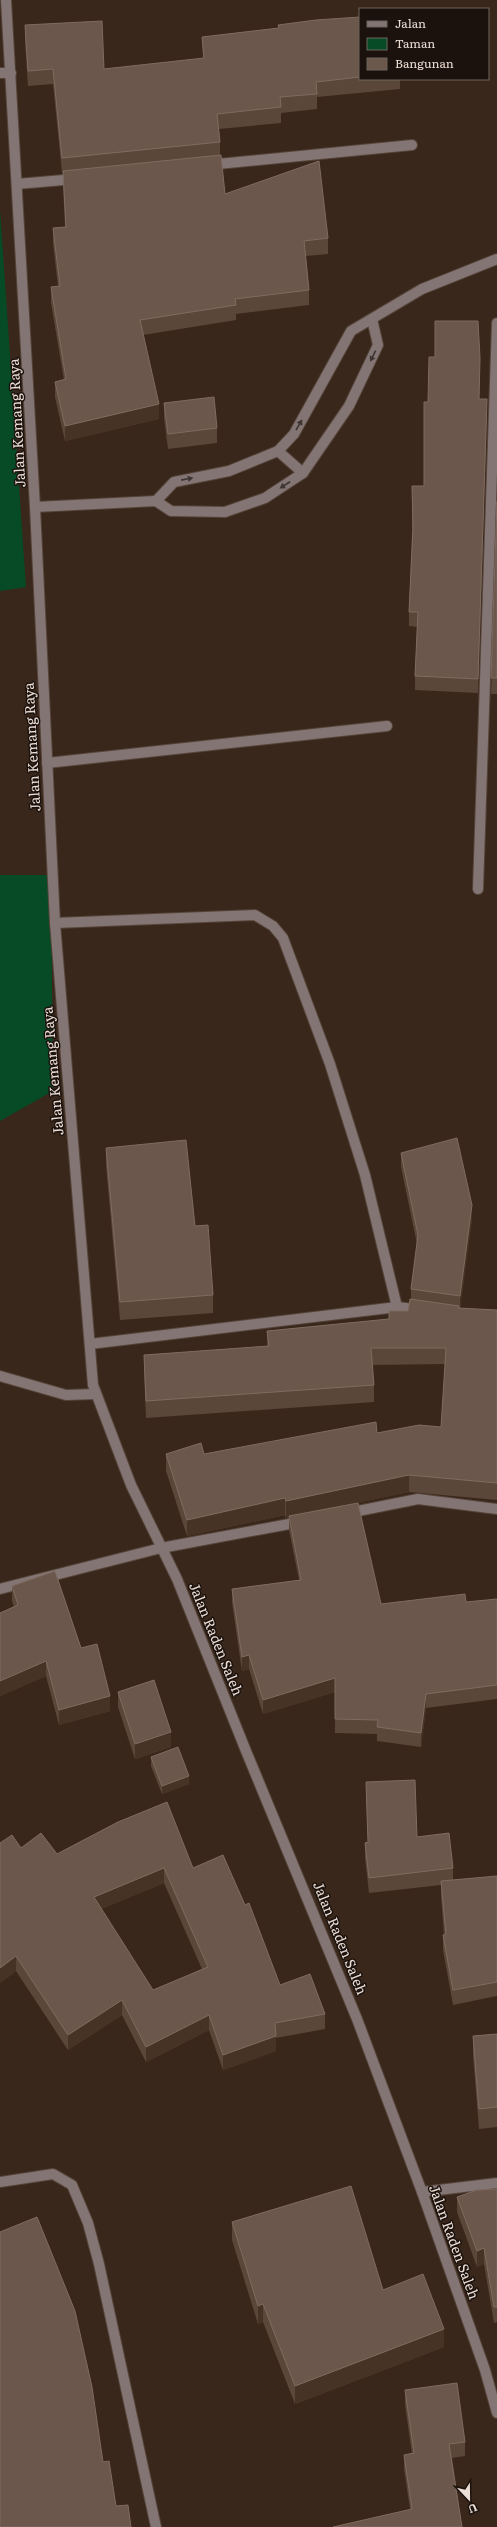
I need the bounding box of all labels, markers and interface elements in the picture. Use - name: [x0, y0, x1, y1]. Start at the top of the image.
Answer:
- legend: [359, 8, 489, 80]
- text: Jalan: [395, 14, 426, 32]
- text: Taman: [395, 34, 435, 52]
- text: Bangunan: [395, 54, 454, 72]
- one-way arrow: [370, 350, 376, 362]
- street label: Jalan Kemang Raya: [3, 358, 29, 488]
- one-way arrow: [295, 419, 302, 431]
- one-way arrow: [181, 476, 193, 482]
- one-way arrow: [280, 481, 290, 489]
- street label: Jalan Kemang Raya: [18, 682, 44, 812]
- street label: Jalan Kemang Raya: [36, 1005, 68, 1136]
- street label: Jalan Raden Saleh: [185, 1579, 249, 1698]
- street label: Jalan Raden Saleh: [309, 1878, 373, 1997]
- street label: Jalan Raden Saleh: [425, 2182, 485, 2302]
- north arrow: [449, 2479, 489, 2519]
- text: U: [466, 2500, 480, 2518]

